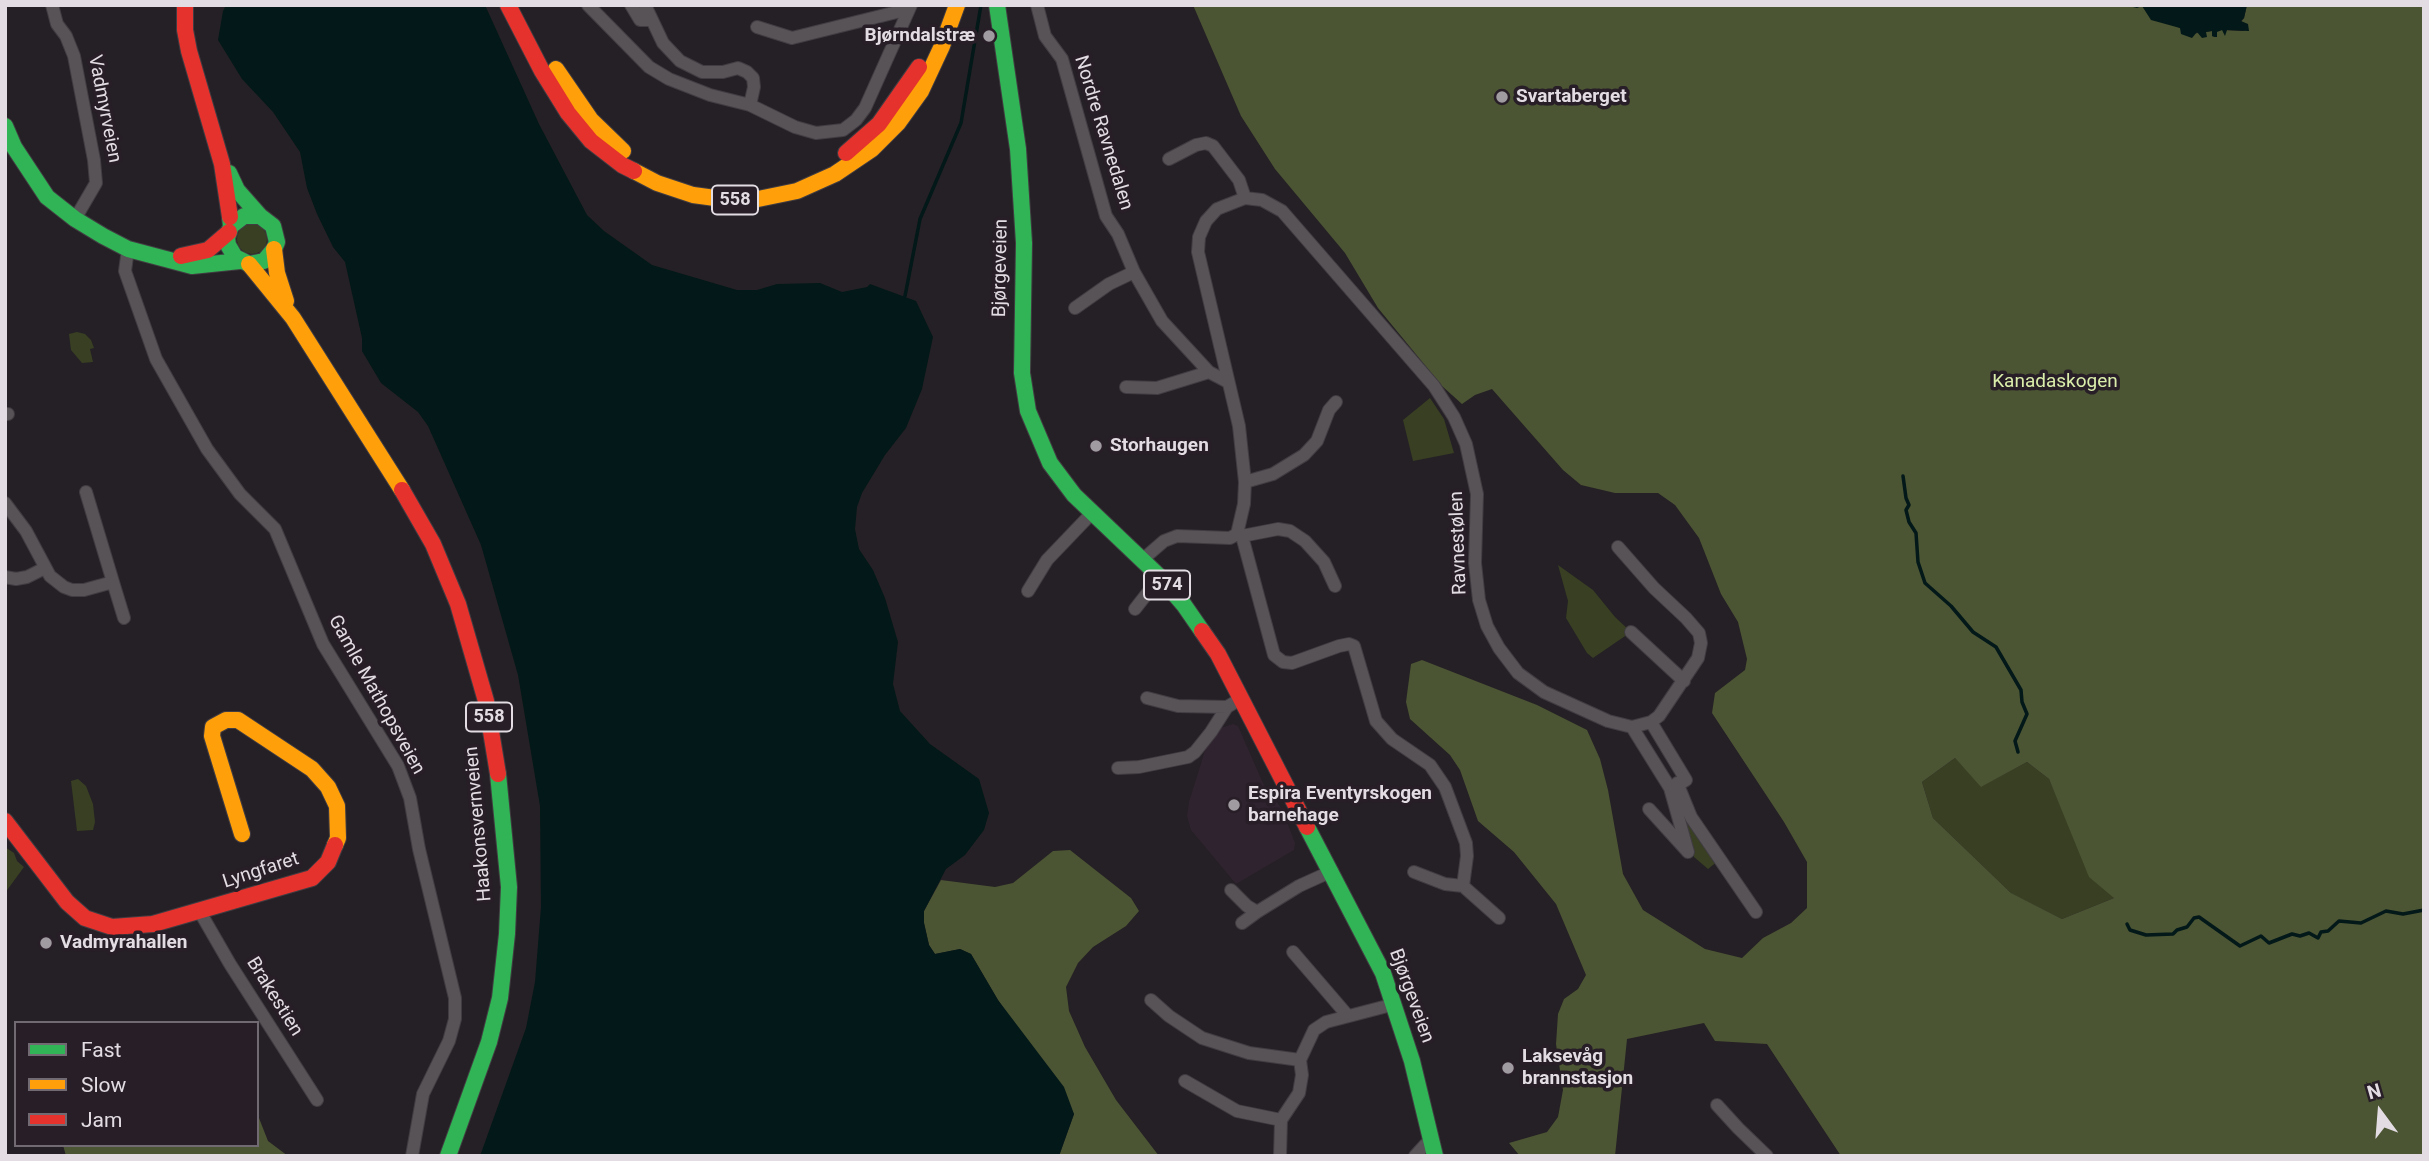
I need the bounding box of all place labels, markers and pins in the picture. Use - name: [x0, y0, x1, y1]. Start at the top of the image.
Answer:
- place label: Bjørndalstræ: [865, 25, 975, 47]
- marker: Bjørndalstræ: [981, 28, 997, 44]
- place label: Svartaberget: [1516, 86, 1627, 108]
- marker: Svartaberget: [1494, 89, 1510, 105]
- place label: Storhaugen: [1110, 435, 1209, 457]
- marker: Storhaugen: [1088, 438, 1104, 454]
- place label: Espira Eventyrskogen barnehage: [1248, 783, 1432, 827]
- marker: Espira Eventyrskogen barnehage: [1226, 797, 1242, 813]
- place label: Vadmyrahallen: [60, 932, 187, 954]
- marker: Vadmyrahallen: [38, 935, 54, 951]
- place label: Laksevåg brannstasjon: [1522, 1046, 1633, 1090]
- marker: Laksevåg brannstasjon: [1500, 1060, 1516, 1076]

